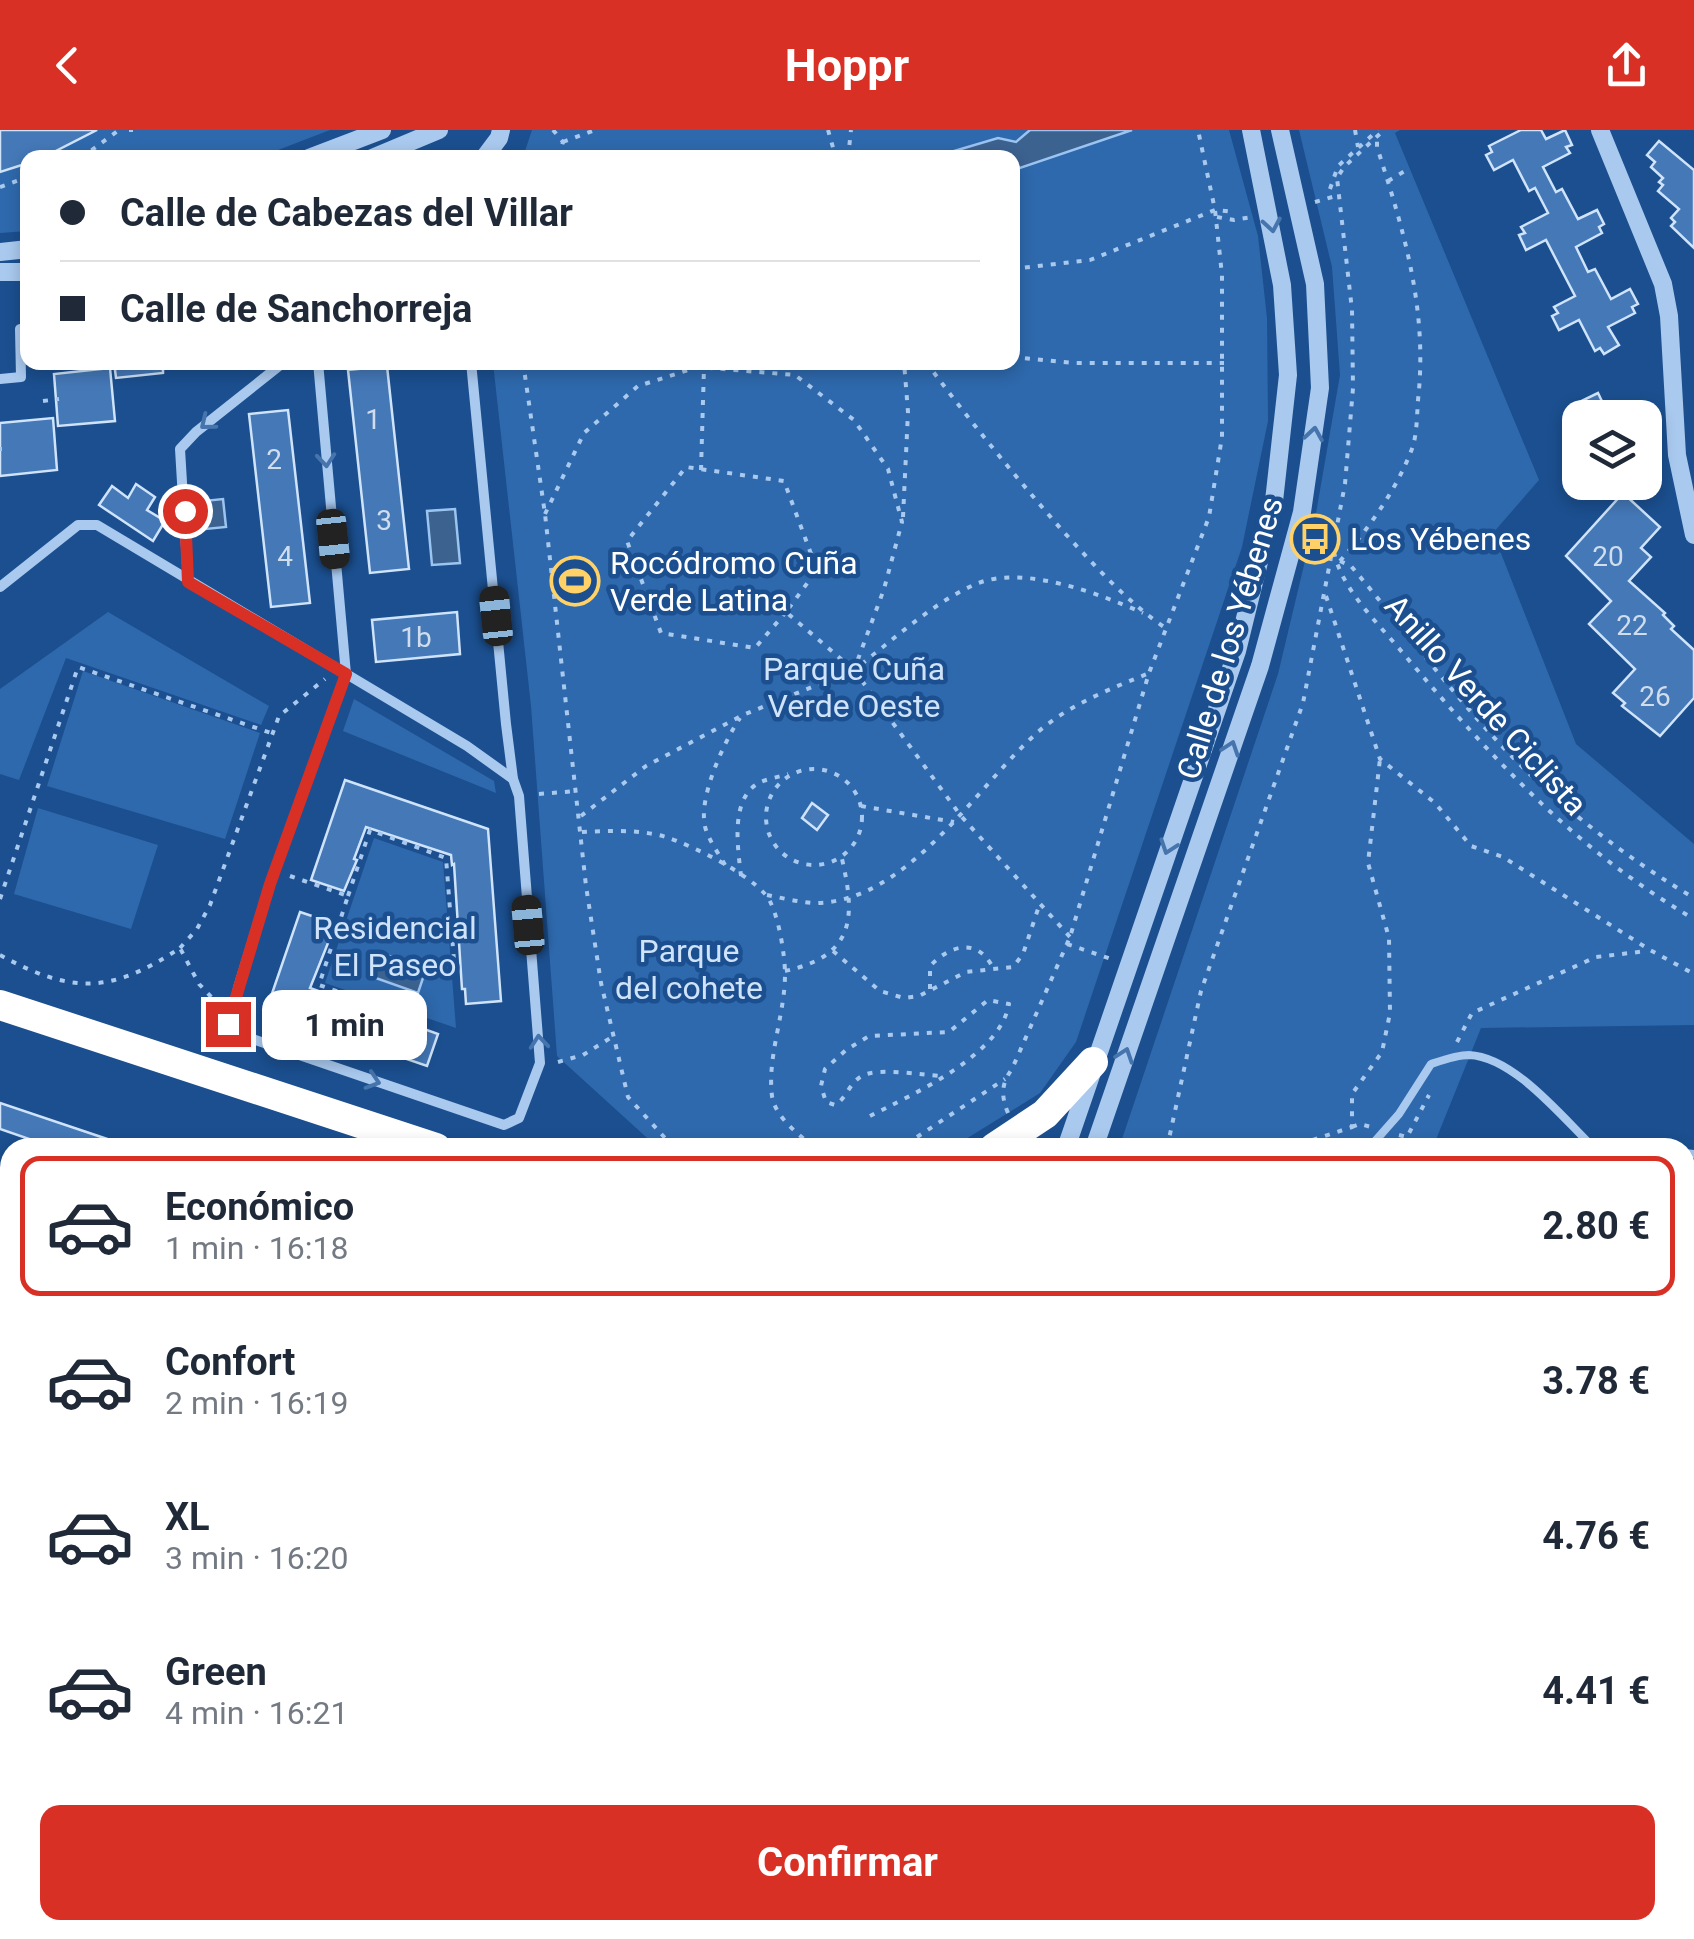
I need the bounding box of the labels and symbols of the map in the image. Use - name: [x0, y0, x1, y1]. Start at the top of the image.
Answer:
- one-way arrow: [1261, 217, 1282, 233]
- house number: 1: [365, 403, 381, 436]
- one-way arrow: [201, 411, 219, 429]
- one-way arrow: [1302, 426, 1323, 443]
- house number: 2: [266, 443, 282, 476]
- one-way arrow: [315, 452, 336, 468]
- route start: [163, 489, 208, 534]
- street label: Calle de los Yébenes: [1169, 492, 1291, 784]
- house number: 3: [376, 504, 392, 537]
- car: [315, 508, 351, 570]
- bus stop icon: Los Yébenes: [1289, 513, 1341, 565]
- place label: Los Yébenes: [1350, 520, 1531, 558]
- house number: 4: [277, 540, 293, 573]
- house number: 20: [1592, 540, 1624, 573]
- place label: Rocódromo Cuña Verde Latina: [610, 544, 858, 619]
- sports icon: Rocódromo Cuña Verde Latina: [549, 555, 601, 607]
- car: [478, 585, 514, 647]
- street label: Anillo Verde Ciclista: [1377, 587, 1595, 823]
- house number: 22: [1616, 609, 1648, 642]
- house number: 1b: [400, 621, 432, 654]
- park label: Parque Cuña Verde Oeste: [763, 650, 945, 725]
- house number: 26: [1639, 680, 1671, 713]
- one-way arrow: [1219, 740, 1240, 758]
- one-way arrow: [1160, 838, 1180, 855]
- car: [510, 894, 546, 956]
- park label: Residencial El Paseo: [313, 909, 477, 984]
- park label: Parque del cohete: [615, 932, 763, 1007]
- callout: 1 min: [263, 989, 428, 1059]
- route end: [206, 1002, 251, 1047]
- one-way arrow: [528, 1033, 550, 1049]
- one-way arrow: [1114, 1048, 1134, 1065]
- one-way arrow: [364, 1070, 381, 1090]

